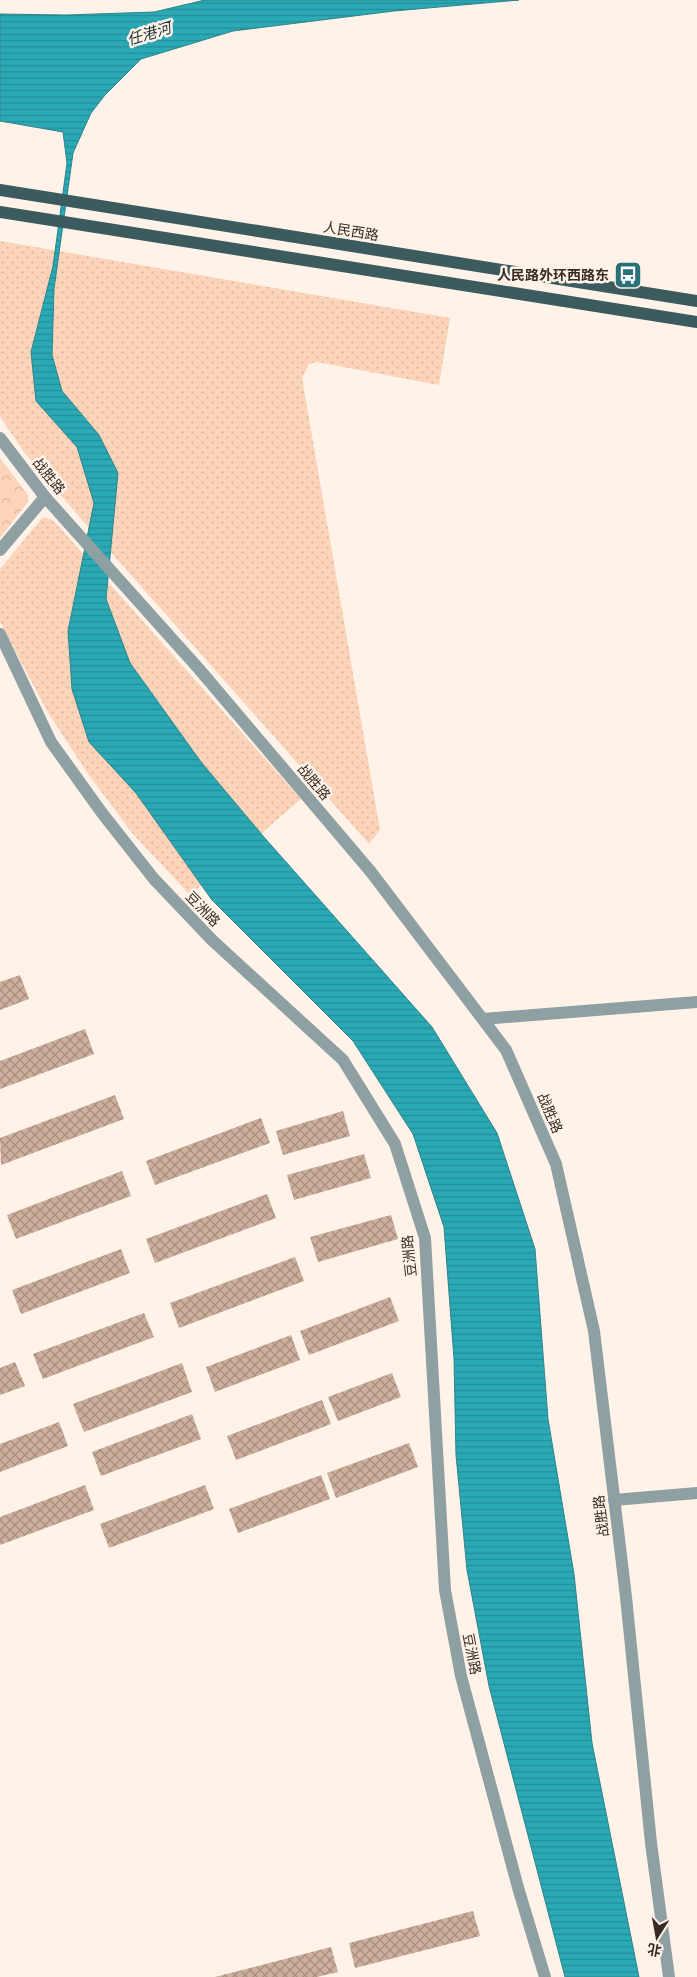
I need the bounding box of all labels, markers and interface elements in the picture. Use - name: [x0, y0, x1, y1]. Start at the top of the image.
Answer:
- water label: 任港河: [125, 17, 176, 49]
- street label: 人民西路: [322, 218, 380, 244]
- bus stop icon: 人民路外环西路东: [613, 260, 643, 290]
- place label: 人民路外环西路东: [497, 266, 609, 284]
- street label: 战胜路: [29, 454, 69, 498]
- street label: 战胜路: [294, 760, 334, 804]
- street label: 豆洲路: [182, 888, 224, 930]
- street label: 战胜路: [534, 1090, 566, 1136]
- street label: 豆洲路: [398, 1234, 420, 1278]
- street label: 战胜路: [590, 1494, 612, 1538]
- street label: 豆洲路: [459, 1632, 485, 1676]
- north arrow: [632, 1912, 682, 1962]
- text: 北: [646, 1940, 663, 1960]

